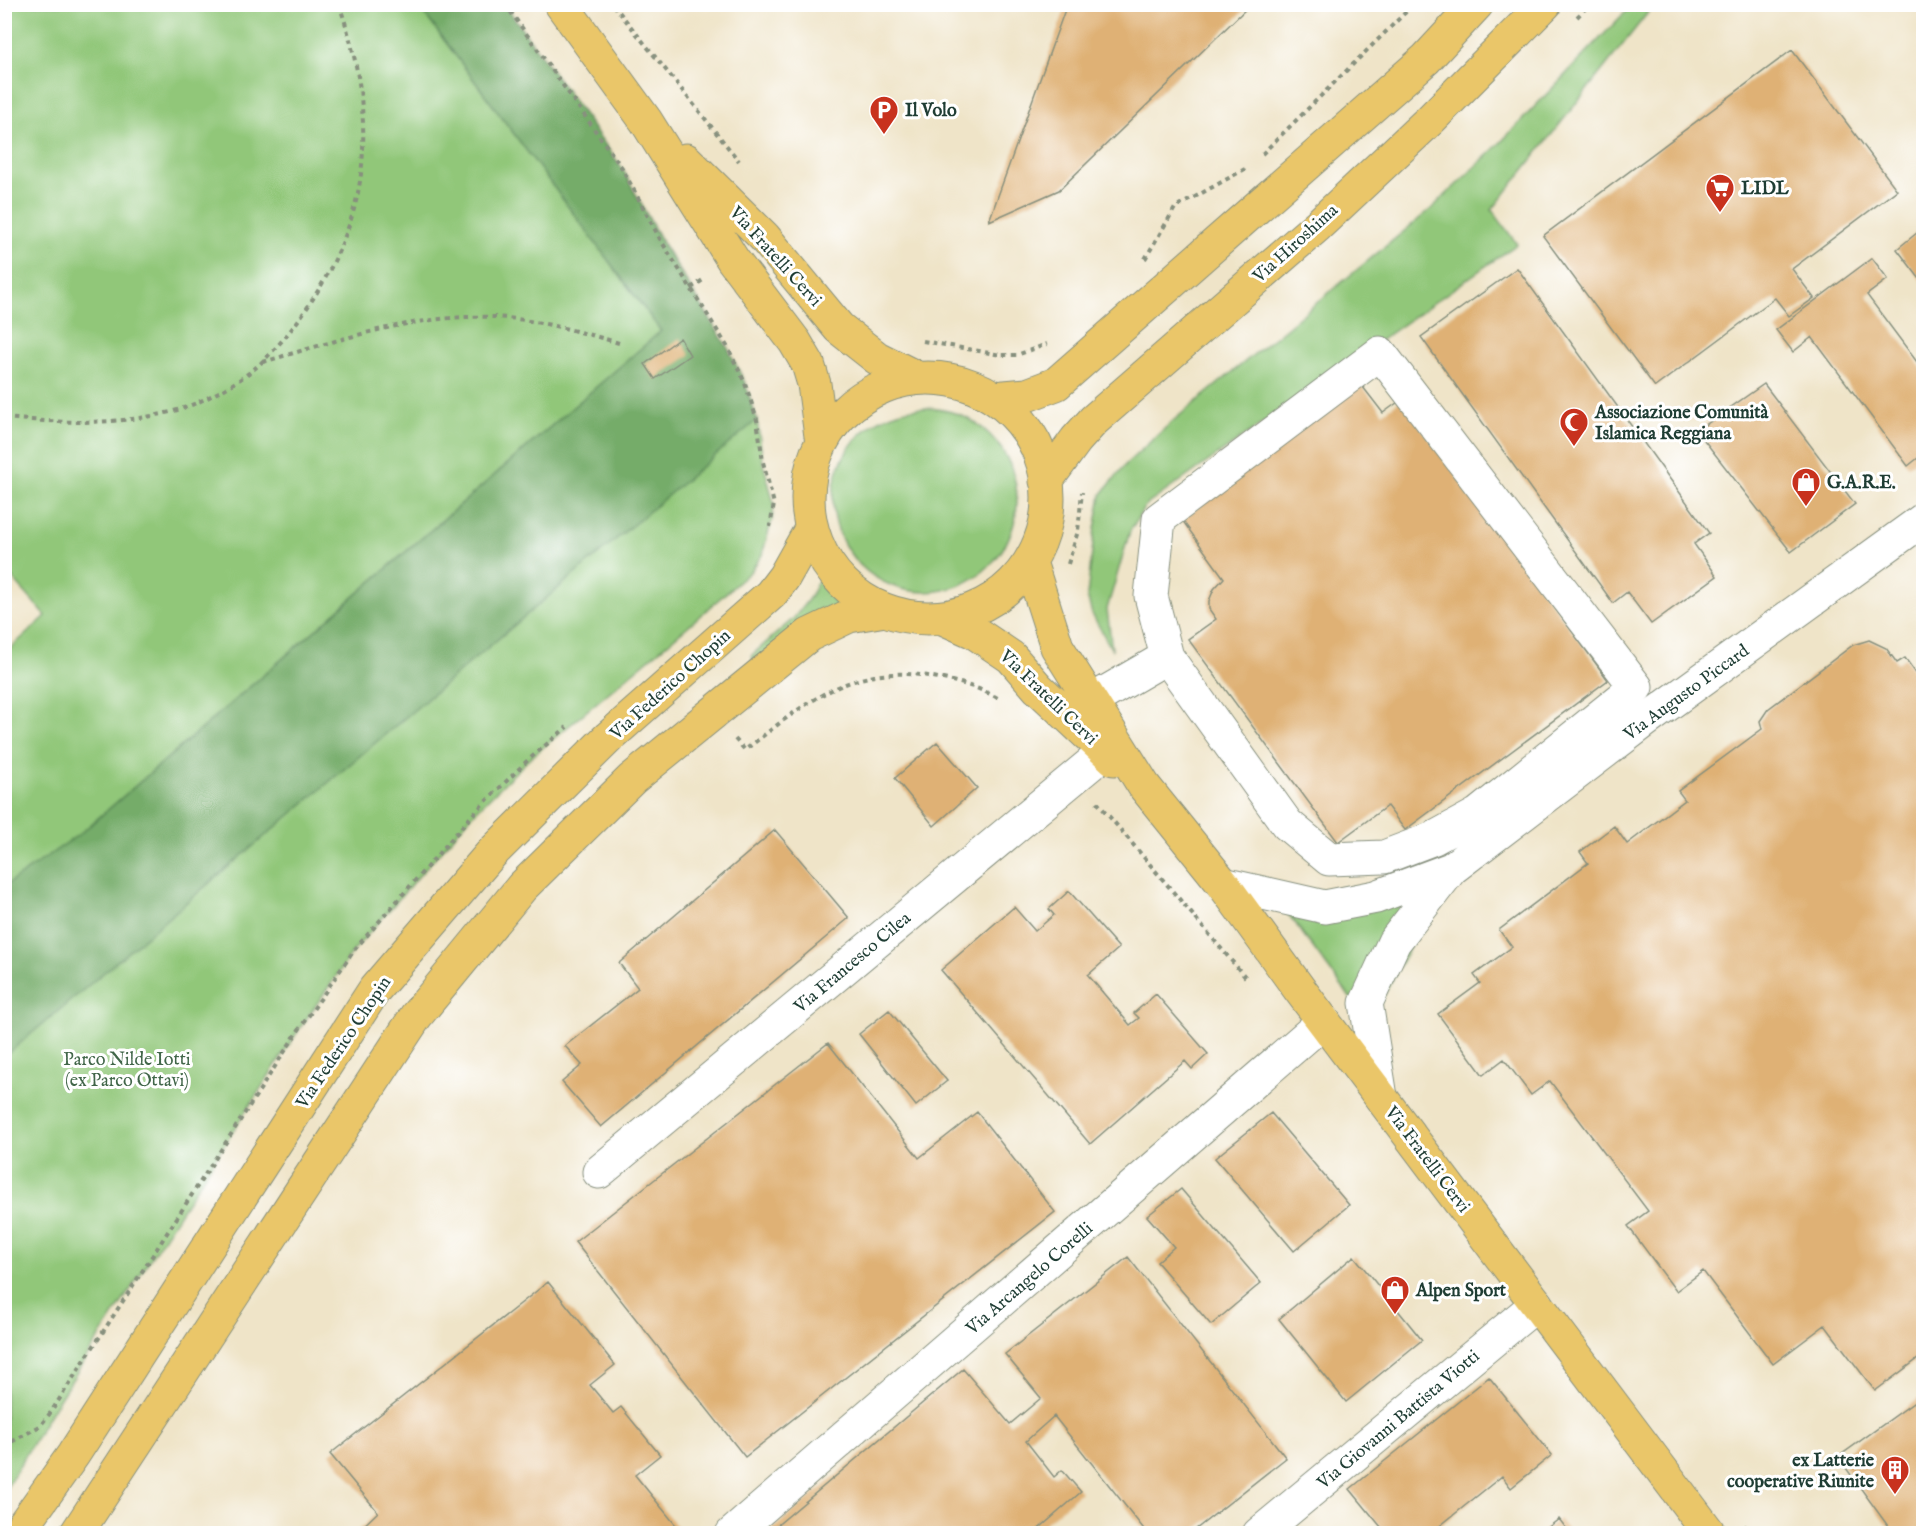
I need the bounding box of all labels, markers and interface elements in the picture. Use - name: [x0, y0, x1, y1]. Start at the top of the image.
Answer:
- parking icon: Il Volo: [868, 94, 900, 136]
- place label: Il Volo: [905, 100, 957, 123]
- supermarket icon: LIDL: [1704, 172, 1736, 214]
- place label: LIDL: [1741, 178, 1790, 201]
- street label: Via Hiroshima: [1248, 200, 1344, 289]
- street label: Via Fratelli Cervi: [723, 201, 826, 312]
- place label: Associazione Comunità Islamica Reggiana: [1594, 402, 1770, 446]
- mosque icon: Associazione Comunità Islamica Reggiana: [1558, 406, 1590, 448]
- shop icon: G.A.R.E.: [1790, 466, 1822, 508]
- place label: G.A.R.E.: [1827, 472, 1896, 495]
- street label: Via Federico Chopin: [605, 625, 736, 746]
- street label: Via Augusto Piccard: [1619, 640, 1754, 747]
- street label: Via Fratelli Cervi: [993, 645, 1102, 751]
- street label: Via Francesco Cilea: [789, 907, 916, 1019]
- street label: Via Federico Chopin: [291, 972, 397, 1114]
- park label: Parco Nilde Iotti (ex Parco Ottavi): [63, 1049, 191, 1093]
- street label: Via Fratelli Cervi: [1379, 1101, 1474, 1218]
- street label: Via Arcangelo Corelli: [961, 1218, 1098, 1341]
- shop icon: Alpen Sport: [1379, 1274, 1411, 1316]
- place label: Alpen Sport: [1415, 1280, 1507, 1303]
- street label: Via Giovanni Battista Viotti: [1312, 1345, 1485, 1495]
- place label: ex Latterie cooperative Riunite: [1727, 1450, 1875, 1494]
- building icon: ex Latterie cooperative Riunite: [1879, 1454, 1911, 1496]

